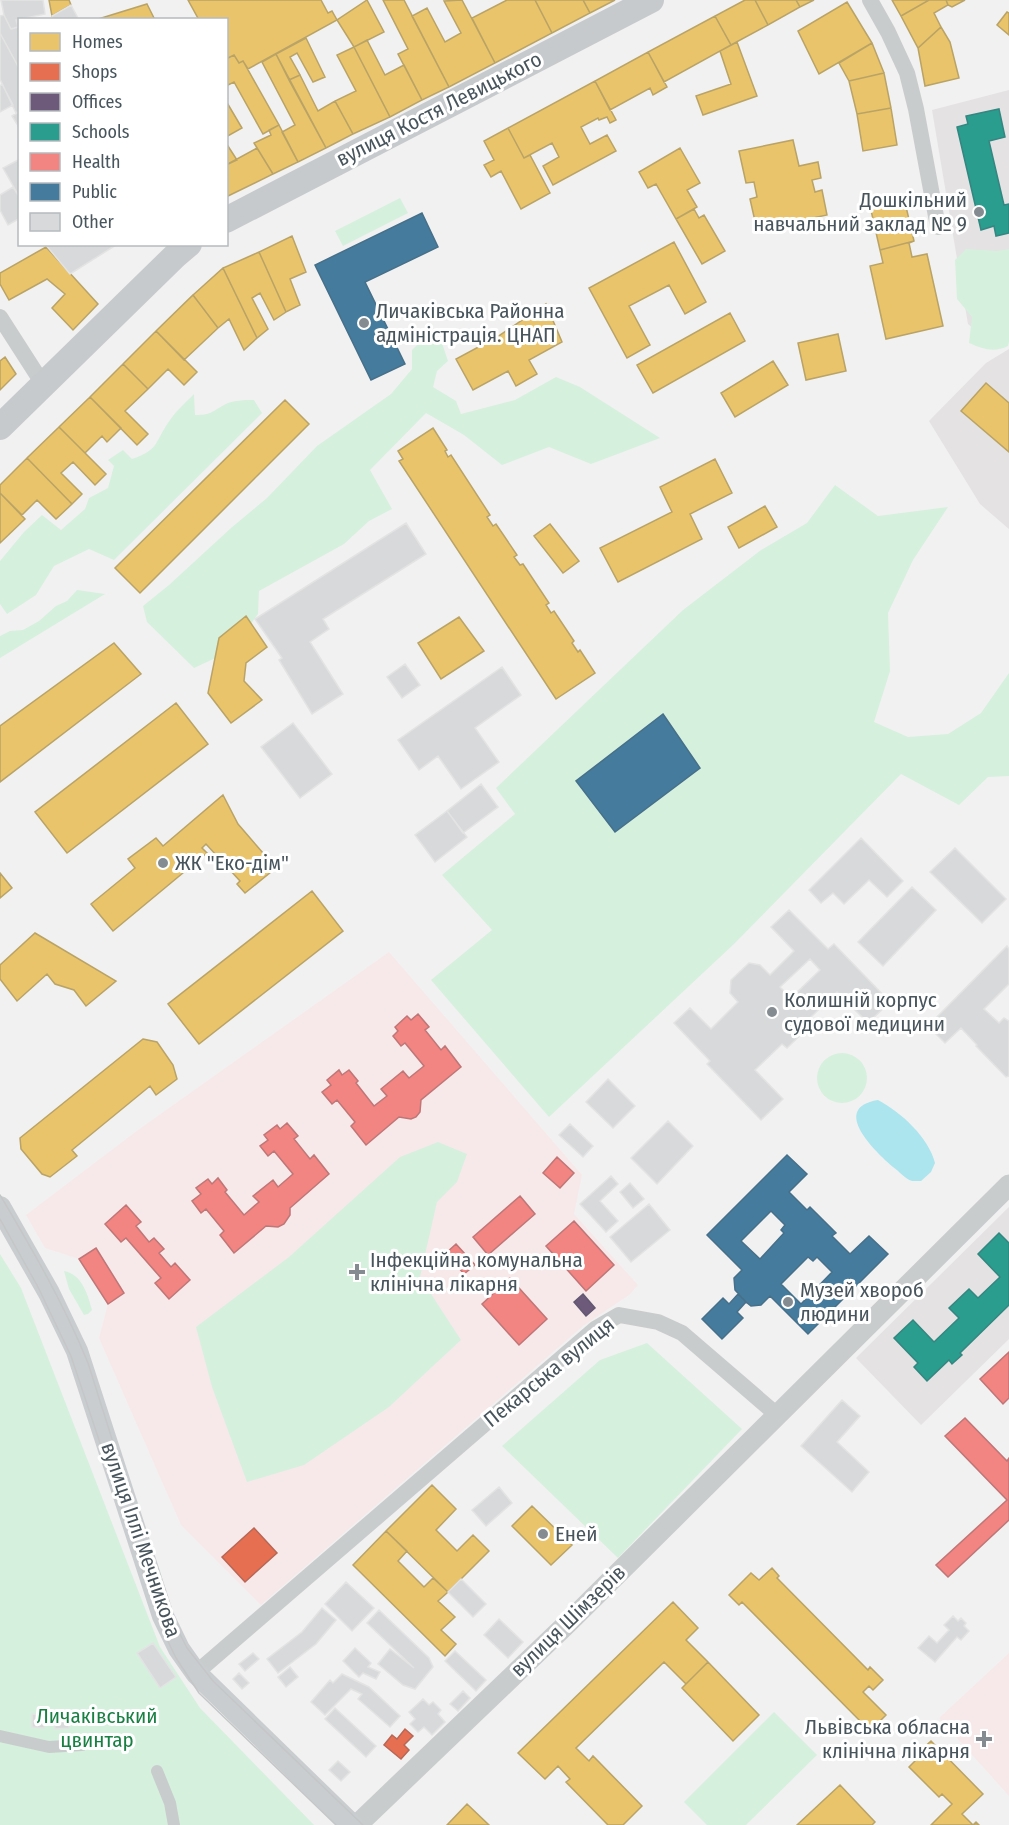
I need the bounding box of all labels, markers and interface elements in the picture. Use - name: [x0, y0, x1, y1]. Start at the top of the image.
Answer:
- legend: [18, 18, 228, 246]
- text: Homes: [72, 31, 123, 53]
- street label: вулиця Костя Левицького: [332, 46, 546, 172]
- text: Shops: [72, 61, 117, 83]
- text: Offices: [72, 91, 122, 113]
- text: Schools: [72, 121, 130, 143]
- text: Health: [72, 151, 120, 173]
- text: Public: [72, 181, 117, 203]
- place label: Дошкільний навчальний заклад № 9: [753, 187, 967, 237]
- marker: Дошкільний навчальний заклад № 9: [972, 205, 986, 219]
- text: Other: [72, 211, 115, 233]
- place label: Личаківська Районна адміністрація. ЦНАП: [376, 298, 565, 348]
- marker: Личаківська Районна адміністрація. ЦНАП: [357, 316, 371, 330]
- place label: ЖК "Еко-дім": [175, 850, 289, 876]
- marker: ЖК "Еко-дім": [156, 856, 170, 870]
- place label: Колишній корпус судової медицини: [784, 987, 945, 1037]
- marker: Колишній корпус судової медицини: [765, 1005, 779, 1019]
- place label: Інфекційна комунальна клінічна лікарня: [370, 1247, 583, 1297]
- marker: Інфекційна комунальна клінічна лікарня: [348, 1263, 366, 1281]
- place label: Музей хвороб людини: [800, 1277, 924, 1327]
- marker: Музей хвороб людини: [781, 1295, 795, 1309]
- street label: Пекарська вулиця: [478, 1311, 620, 1433]
- street label: вулиця Іллі Мечникова: [95, 1439, 187, 1641]
- place label: Еней: [555, 1521, 597, 1547]
- marker: Еней: [536, 1527, 550, 1541]
- street label: вулиця Шімзерів: [505, 1560, 631, 1682]
- park label: Личаківський цвинтар: [36, 1703, 158, 1753]
- place label: Львівська обласна клінічна лікарня: [805, 1714, 970, 1764]
- marker: Львівська обласна клінічна лікарня: [975, 1730, 993, 1748]

